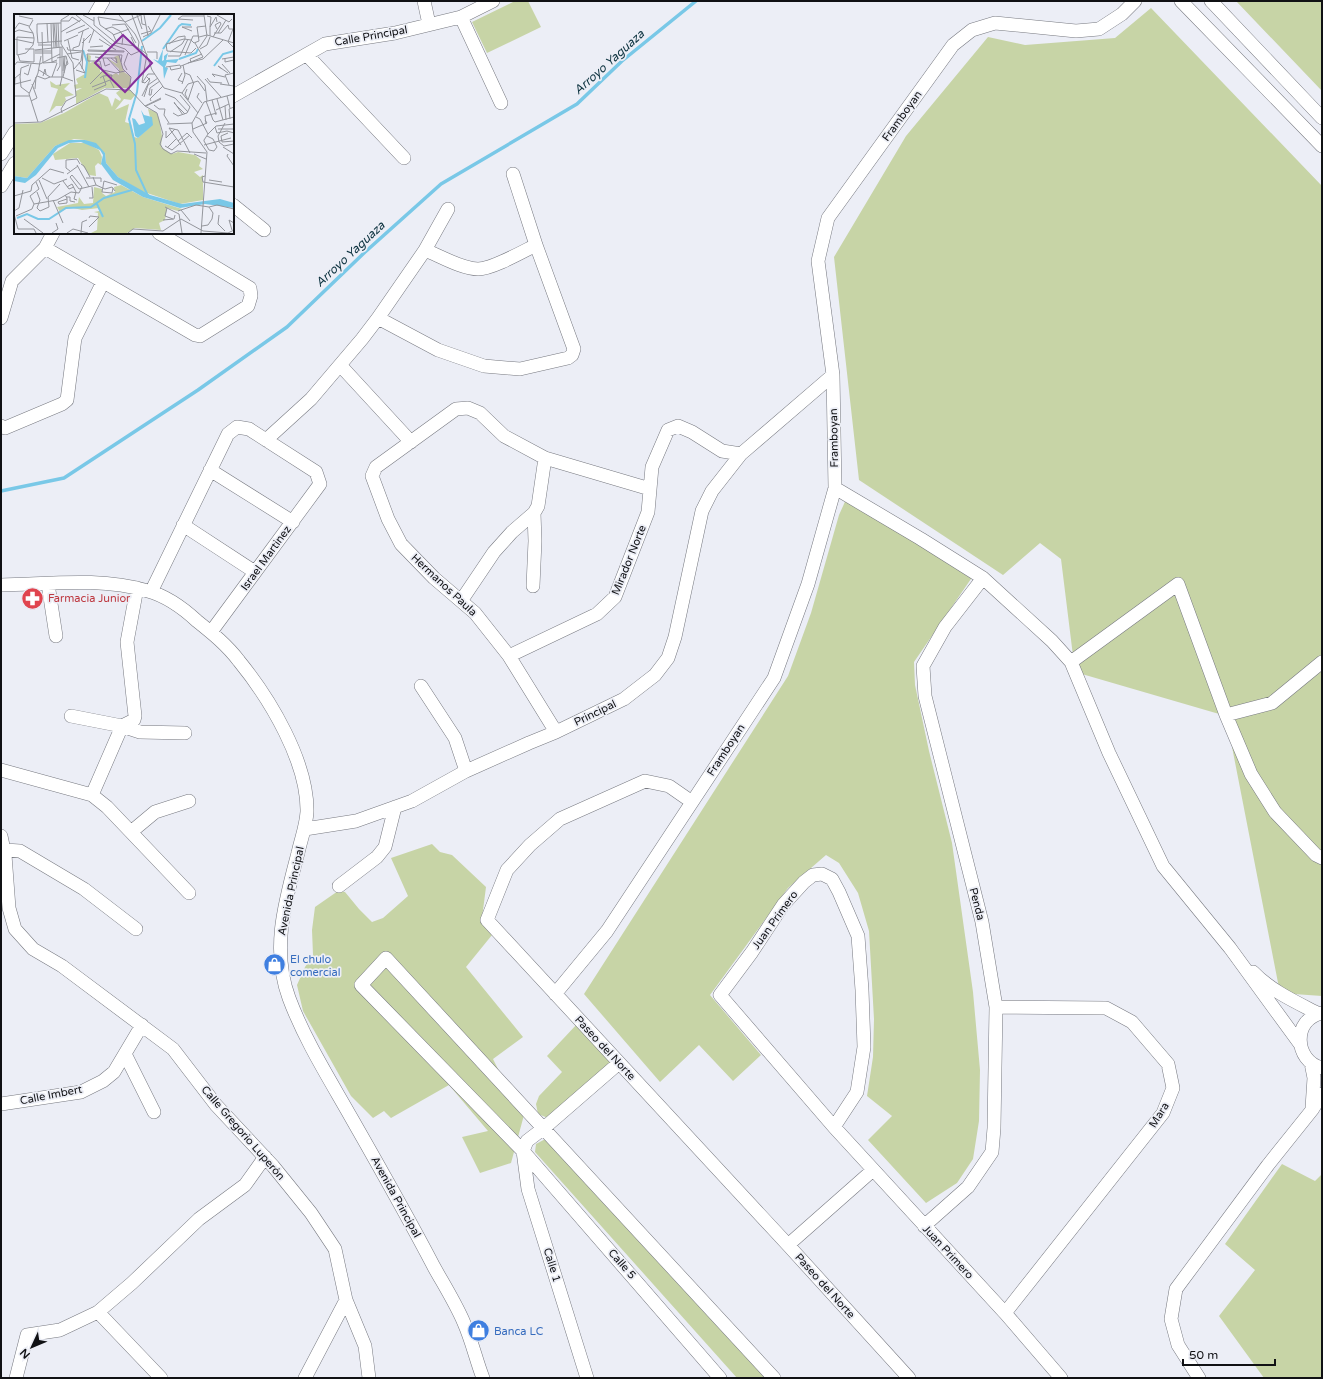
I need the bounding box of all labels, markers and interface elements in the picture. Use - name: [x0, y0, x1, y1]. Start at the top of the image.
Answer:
- inset map: [14, 14, 234, 234]
- street label: Calle Principal: [334, 23, 408, 49]
- water label: Arroyo Yaguaza: [571, 27, 647, 97]
- street label: Framboyan: [879, 88, 925, 144]
- water label: Arroyo Yaguaza: [312, 218, 388, 290]
- street label: Framboyan: [827, 408, 841, 468]
- street label: Israel Martinez: [238, 523, 294, 593]
- street label: Mirador Norte: [609, 523, 649, 597]
- street label: Hermanos Paula: [408, 551, 480, 619]
- pharmacy icon: Farmacia Junior: [19, 585, 45, 611]
- place label: Farmacia Junior: [48, 592, 131, 605]
- street label: Principal: [572, 697, 618, 729]
- street label: Framboyan: [704, 722, 748, 778]
- street label: Avenida Principal: [275, 845, 307, 937]
- street label: Penda: [967, 886, 987, 922]
- street label: Juan Primero: [749, 888, 801, 952]
- shop icon: El chulo comercial: [262, 952, 288, 978]
- place label: El chulo comercial: [290, 953, 340, 979]
- street label: Paseo del Norte: [572, 1013, 638, 1083]
- street label: Calle Imbert: [19, 1083, 83, 1107]
- street label: Calle Gregorio Luperón: [198, 1083, 288, 1183]
- street label: Mara: [1146, 1100, 1172, 1130]
- street label: Avenida Principal: [368, 1154, 424, 1240]
- street label: Juan Primero: [920, 1222, 976, 1282]
- street label: Calle 1: [541, 1246, 563, 1284]
- street label: Calle 5: [606, 1246, 639, 1282]
- street label: Paseo del Norte: [792, 1251, 858, 1321]
- shop icon: Banca LC: [466, 1318, 492, 1344]
- place label: Banca LC: [494, 1325, 544, 1338]
- north arrow: [12, 1327, 52, 1367]
- scale bar: [1183, 1341, 1275, 1367]
- text: N: [17, 1346, 33, 1361]
- text: 50 m: [1189, 1348, 1218, 1362]

